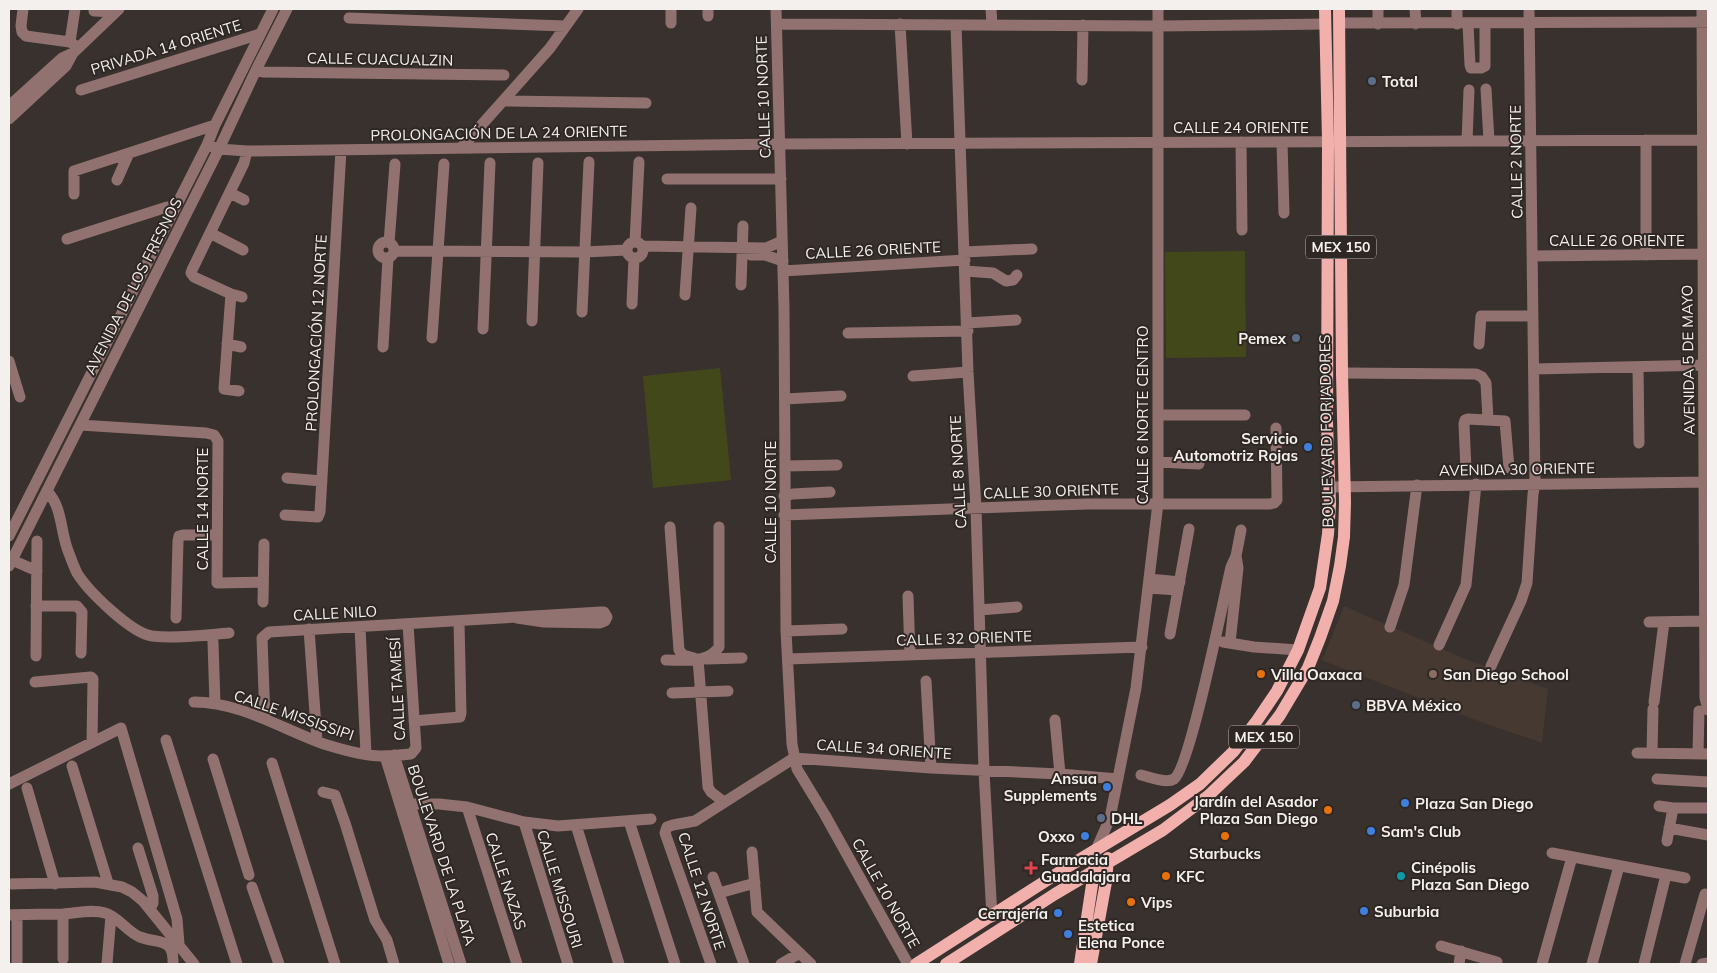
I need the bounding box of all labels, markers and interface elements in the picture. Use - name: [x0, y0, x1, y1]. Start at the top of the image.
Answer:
- street label: PRIVADA 14 ORIENTE: [88, 15, 244, 79]
- street label: CALLE 10 NORTE: [751, 35, 775, 159]
- street label: CALLE CUACUALZIN: [307, 48, 453, 70]
- place label: Total: [1382, 72, 1418, 91]
- marker: Total: [1366, 75, 1378, 87]
- street label: CALLE 2 NORTE: [1506, 105, 1526, 219]
- street label: CALLE 24 ORIENTE: [1173, 118, 1309, 137]
- street label: PROLONGACIÓN DE LA 24 ORIENTE: [370, 121, 628, 145]
- street label: AVENIDA DE LOS FRESNOS: [80, 194, 186, 378]
- street label: CALLE 26 ORIENTE: [1549, 231, 1685, 250]
- street label: PROLONGACIÓN 12 NORTE: [301, 234, 331, 432]
- road number: MEX 150: [1306, 236, 1376, 258]
- street label: CALLE 26 ORIENTE: [805, 237, 941, 263]
- street label: AVENIDA 5 DE MAYO: [1677, 285, 1699, 435]
- street label: CALLE 6 NORTE CENTRO: [1133, 326, 1152, 504]
- place label: Pemex: [1238, 329, 1287, 348]
- marker: Pemex: [1290, 332, 1302, 344]
- street label: BOULEVARD FORJADORES: [1315, 334, 1337, 528]
- street label: CALLE 8 NORTE: [946, 415, 970, 529]
- place label: Servicio Automotriz Rojas: [1174, 429, 1298, 465]
- street label: CALLE 10 NORTE: [761, 440, 780, 563]
- marker: Servicio Automotriz Rojas: [1302, 441, 1314, 453]
- street label: CALLE 14 NORTE: [193, 447, 212, 570]
- street label: AVENIDA 30 ORIENTE: [1439, 458, 1595, 480]
- street label: CALLE 30 ORIENTE: [983, 479, 1119, 503]
- street label: CALLE NILO: [292, 601, 378, 625]
- street label: CALLE 32 ORIENTE: [896, 626, 1032, 650]
- street label: CALLE TAMESÍ: [385, 636, 409, 741]
- place label: Villa Oaxaca: [1270, 665, 1362, 684]
- place label: San Diego School: [1443, 665, 1569, 684]
- marker: Villa Oaxaca: [1255, 668, 1267, 680]
- marker: San Diego School: [1427, 668, 1439, 680]
- street label: CALLE MISSISSIPI: [231, 686, 357, 744]
- place label: BBVA México: [1366, 696, 1462, 715]
- marker: BBVA México: [1350, 699, 1362, 711]
- road number: MEX 150: [1229, 726, 1299, 749]
- street label: CALLE 34 ORIENTE: [816, 735, 953, 763]
- street label: BOULEVARD DE LA PLATA: [404, 762, 480, 948]
- place label: Ansua Supplements: [1004, 769, 1097, 805]
- marker: Ansua Supplements: [1101, 781, 1113, 793]
- place label: Jardín del Asador Plaza San Diego: [1194, 792, 1318, 828]
- place label: Plaza San Diego: [1415, 794, 1533, 813]
- marker: Plaza San Diego: [1399, 797, 1411, 809]
- marker: Jardín del Asador Plaza San Diego: [1322, 804, 1334, 816]
- place label: DHL: [1111, 809, 1143, 828]
- marker: DHL: [1095, 812, 1107, 824]
- place label: Sam's Club: [1381, 822, 1461, 841]
- marker: Sam's Club: [1365, 825, 1377, 837]
- place label: Oxxo: [1038, 827, 1075, 846]
- street label: CALLE MISSOURI: [533, 828, 587, 950]
- street label: CALLE NAZAS: [481, 830, 531, 932]
- street label: CALLE 12 NORTE: [674, 830, 730, 952]
- marker: Oxxo: [1079, 830, 1091, 842]
- marker: Starbucks: [1219, 830, 1231, 842]
- street label: CALLE 10 NORTE: [848, 835, 924, 951]
- place label: Starbucks: [1189, 844, 1261, 863]
- place label: Farmacia Guadalajara: [1041, 850, 1131, 886]
- place label: Cinépolis Plaza San Diego: [1411, 858, 1529, 894]
- marker: Farmacia Guadalajara: [1025, 862, 1037, 874]
- place label: KFC: [1176, 867, 1205, 886]
- marker: KFC: [1160, 870, 1172, 882]
- marker: Cinépolis Plaza San Diego: [1395, 870, 1407, 882]
- place label: Vips: [1140, 893, 1173, 912]
- marker: Vips: [1125, 896, 1137, 908]
- place label: Suburbia: [1374, 902, 1439, 921]
- place label: Cerrajería: [978, 904, 1048, 923]
- marker: Suburbia: [1358, 905, 1370, 917]
- marker: Cerrajería: [1052, 907, 1064, 919]
- place label: Estetica Elena Ponce: [1078, 916, 1165, 952]
- marker: Estetica Elena Ponce: [1062, 928, 1074, 940]

